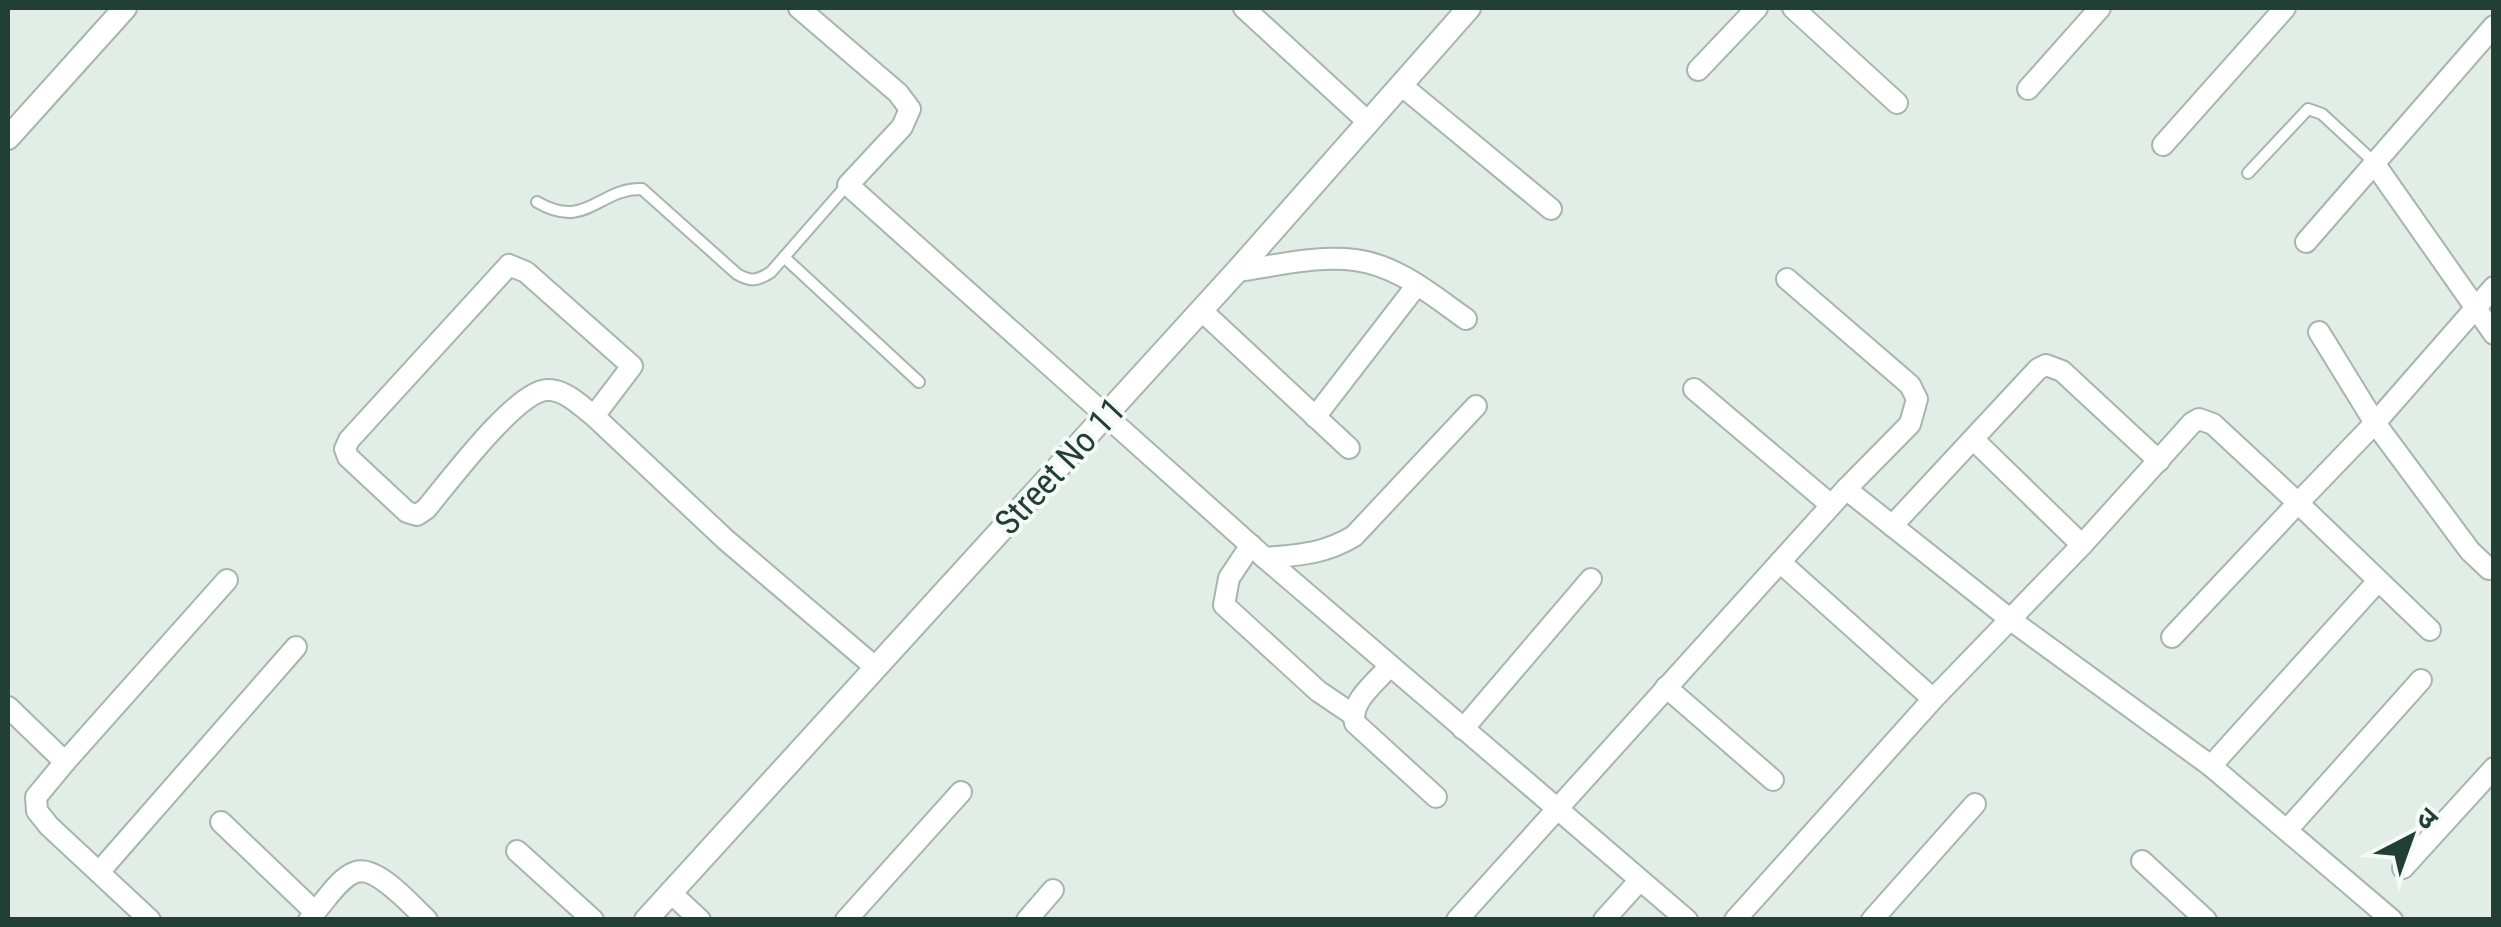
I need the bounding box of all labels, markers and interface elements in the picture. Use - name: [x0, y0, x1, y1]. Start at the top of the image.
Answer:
- street label: Street No 11: [987, 390, 1134, 543]
- north arrow: [2361, 787, 2461, 887]
- text: उ: [2410, 801, 2445, 837]

